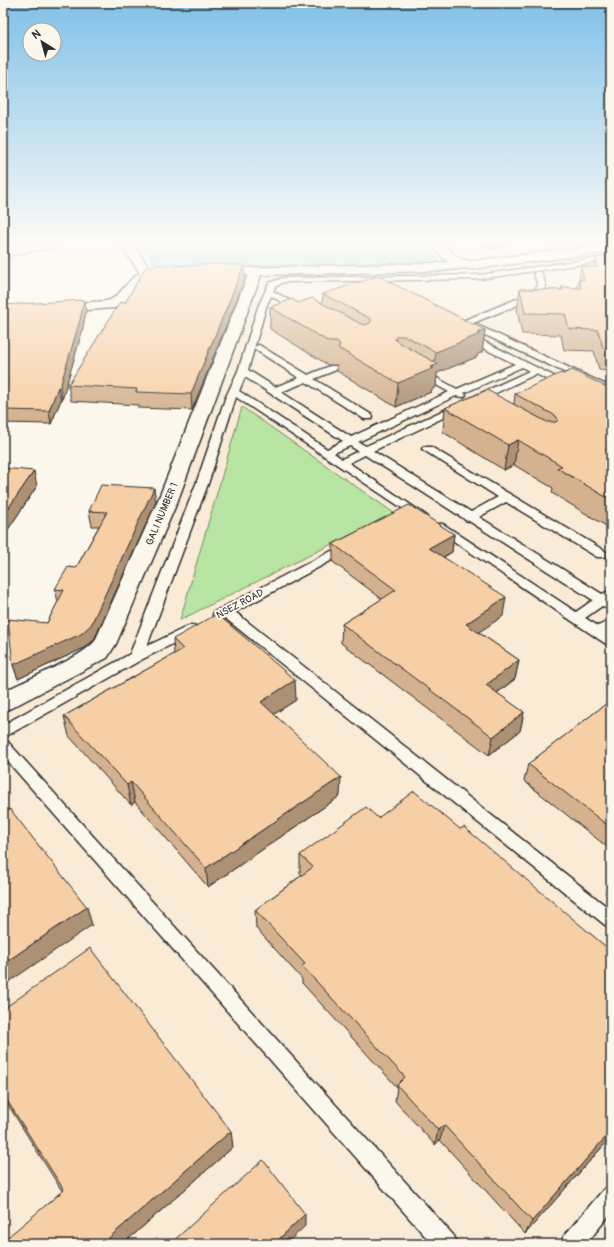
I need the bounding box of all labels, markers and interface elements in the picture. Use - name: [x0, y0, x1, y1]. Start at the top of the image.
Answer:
- north arrow: [22, 22, 62, 62]
- text: N: [29, 27, 44, 42]
- street label: GALI NUMBER 1: [143, 481, 181, 547]
- street label: NSEZ ROAD: [214, 587, 266, 621]

